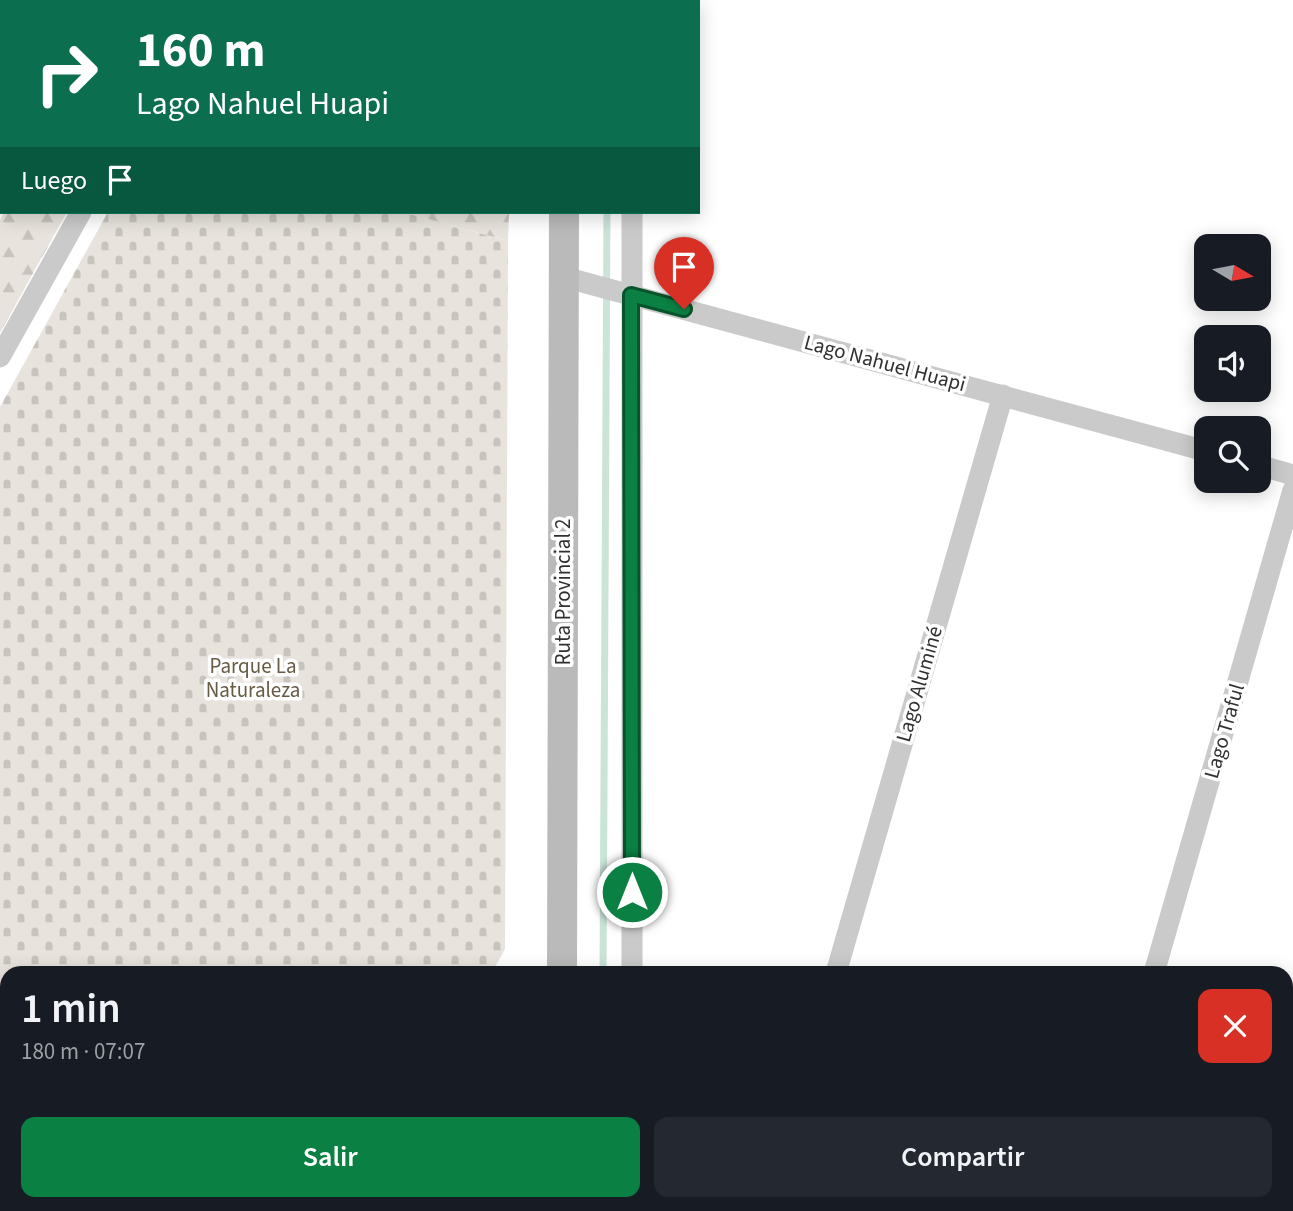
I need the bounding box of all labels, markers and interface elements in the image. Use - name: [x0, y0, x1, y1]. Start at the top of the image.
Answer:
- text: 160 m: [136, 16, 265, 86]
- icon: right: [21, 28, 112, 119]
- text: Lago Nahuel Huapi: [136, 81, 389, 127]
- icon: arrive: [101, 161, 139, 199]
- text: Luego: [21, 162, 87, 199]
- north arrow: [1194, 234, 1270, 312]
- map controls: [1194, 234, 1271, 493]
- pin: [654, 237, 714, 309]
- icon: arrive: [665, 248, 703, 286]
- button: sound: [1194, 325, 1271, 402]
- street label: Lago Nahuel Huapi: [801, 327, 969, 399]
- button: search: [1194, 416, 1271, 493]
- street label: Ruta Provincial 2: [548, 519, 578, 665]
- street label: Lago Aluminé: [888, 623, 950, 745]
- park label: Parque La Naturaleza: [206, 651, 300, 705]
- street label: Lago Traful: [1196, 680, 1252, 782]
- position arrow: [595, 855, 669, 929]
- text: 1 min: [21, 979, 121, 1039]
- button: close: [1198, 989, 1272, 1063]
- text: 180 m · 07:07: [21, 1035, 145, 1068]
- button: Salir: [21, 1117, 640, 1197]
- button: Compartir: [654, 1117, 1272, 1197]

